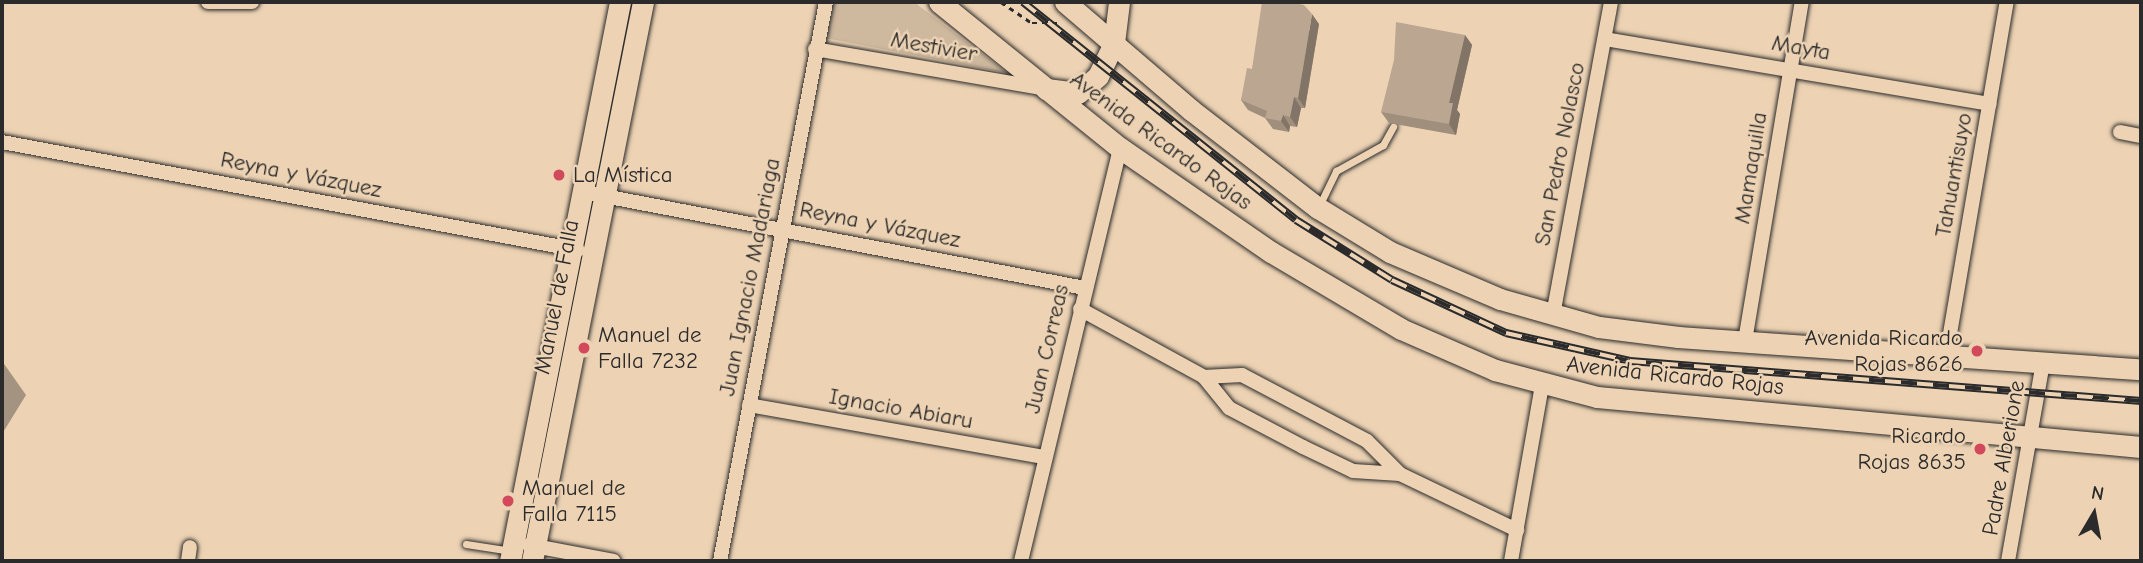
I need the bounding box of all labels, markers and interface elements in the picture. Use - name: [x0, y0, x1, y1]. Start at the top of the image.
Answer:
- street label: Mestivier: [888, 26, 980, 68]
- street label: Mayta: [1769, 29, 1833, 67]
- street label: San Pedro Nolasco: [1529, 60, 1591, 248]
- street label: Avenida Ricardo Rojas: [1065, 66, 1257, 216]
- street label: Mamaquilla: [1729, 110, 1773, 226]
- street label: Tahuantisuyo: [1930, 111, 1978, 239]
- street label: Reyna y Vázquez: [218, 146, 384, 204]
- street label: Juan Ignacio Madariaga: [713, 156, 787, 398]
- place label: La Mística: [573, 161, 672, 189]
- marker: La Mística: [551, 167, 567, 183]
- street label: Reyna y Vázquez: [797, 196, 963, 254]
- street label: Manuel de Falla: [528, 217, 586, 377]
- street label: Juan Correas: [1019, 282, 1075, 416]
- place label: Manuel de Falla 7232: [598, 321, 702, 375]
- place label: Avenida Ricardo Rojas 8626: [1805, 324, 1963, 378]
- marker: Manuel de Falla 7232: [576, 340, 592, 356]
- marker: Avenida Ricardo Rojas 8626: [1969, 343, 1985, 359]
- street label: Avenida Ricardo Rojas: [1565, 351, 1785, 401]
- street label: Padre Alberione: [1977, 378, 2031, 538]
- street label: Ignacio Abiaru: [827, 383, 975, 435]
- place label: Ricardo Rojas 8635: [1858, 422, 1966, 476]
- marker: Ricardo Rojas 8635: [1972, 441, 1988, 457]
- place label: Manuel de Falla 7115: [522, 474, 626, 528]
- north arrow: [2059, 479, 2129, 549]
- text: N: [2090, 481, 2106, 505]
- marker: Manuel de Falla 7115: [500, 493, 516, 509]

